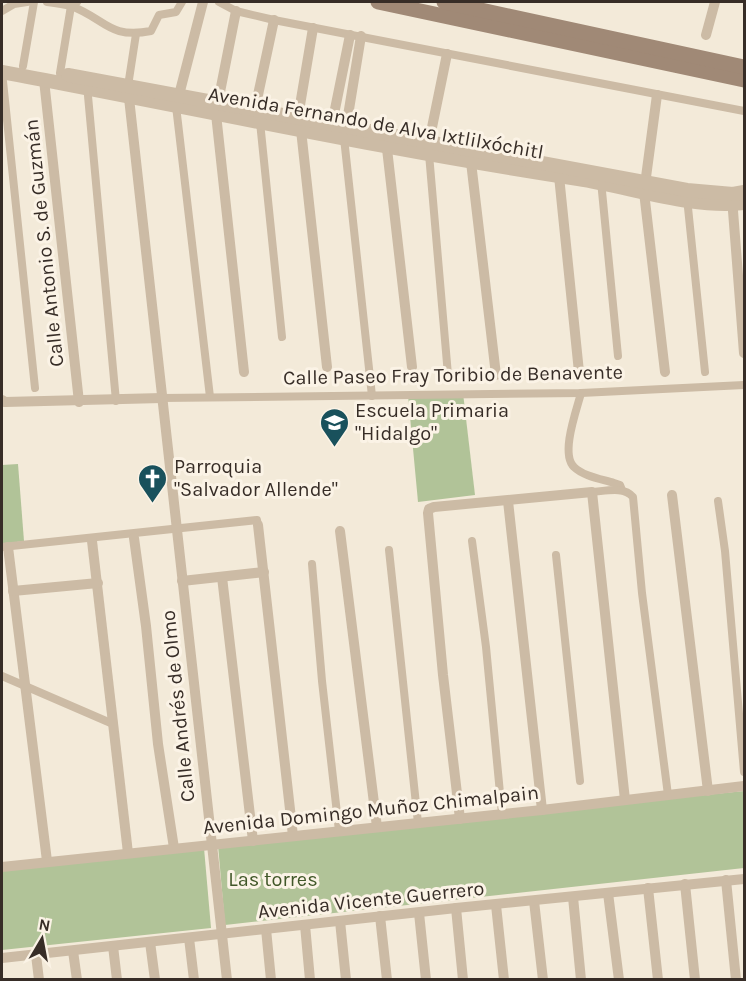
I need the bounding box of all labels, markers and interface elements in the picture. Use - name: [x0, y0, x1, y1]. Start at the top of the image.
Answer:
- street label: Avenida Fernando de Alva Ixtlilxóchitl: [207, 82, 545, 164]
- street label: Calle Antonio S. de Guzmán: [20, 118, 68, 368]
- street label: Calle Paseo Fray Toribio de Benavente: [283, 361, 623, 389]
- place label: Escuela Primaria "Hidalgo": [355, 399, 509, 445]
- school or university icon: Escuela Primaria "Hidalgo": [318, 406, 350, 448]
- place label: Parroquia "Salvador Allende": [174, 455, 338, 501]
- church icon: Parroquia "Salvador Allende": [137, 462, 169, 504]
- street label: Calle Andrés de Olmo: [156, 609, 200, 803]
- street label: Avenida Domingo Muñoz Chimalpain: [202, 781, 540, 839]
- park label: Las torres: [228, 868, 318, 891]
- street label: Avenida Vicente Guerrero: [257, 877, 485, 923]
- north arrow: [12, 909, 72, 969]
- text: N: [37, 914, 52, 935]

